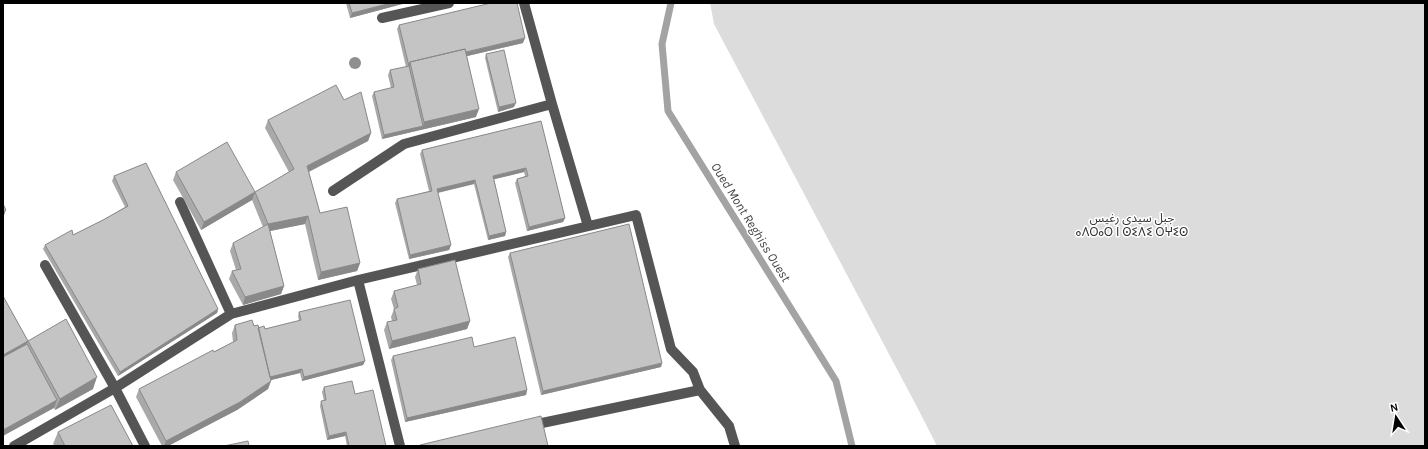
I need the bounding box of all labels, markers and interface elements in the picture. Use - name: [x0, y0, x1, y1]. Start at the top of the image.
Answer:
- water label: Oued Mont Reghiss Ouest: [708, 160, 794, 285]
- park label: جبل سيدي رغيس ⴰⴷⵔⴰⵔ ⵏ ⵙⵉⴷⵉ ⵔⵖⵉⵙ: [1076, 211, 1188, 239]
- north arrow: [1376, 397, 1416, 437]
- text: N: [1389, 401, 1399, 415]

